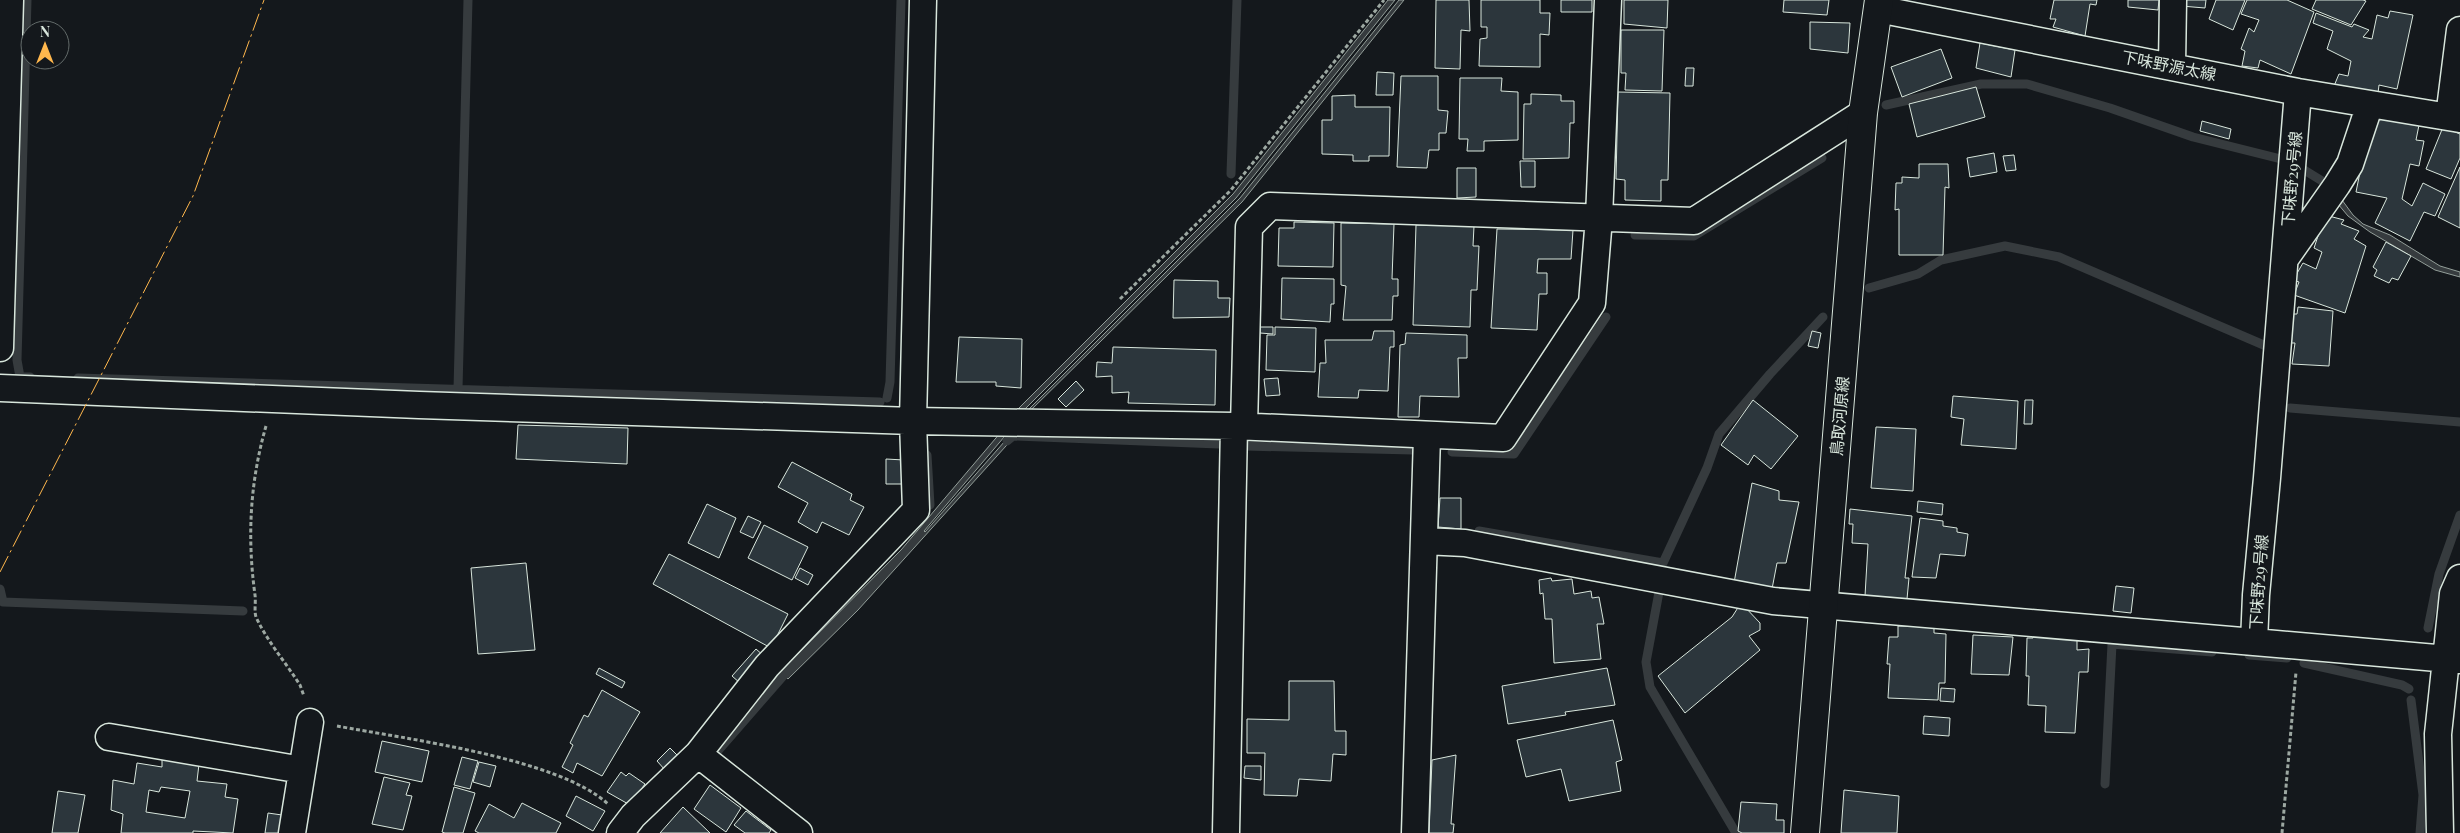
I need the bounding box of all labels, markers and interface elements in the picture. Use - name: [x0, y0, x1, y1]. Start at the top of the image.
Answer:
- north arrow: [20, 20, 70, 70]
- text: N: [40, 22, 50, 41]
- street label: 下味野源太線: [2120, 46, 2218, 84]
- street label: 下味野29号線: [2276, 130, 2306, 228]
- street label: 鳥取河原線: [1825, 375, 1853, 457]
- street label: 下味野29号線: [2244, 533, 2272, 631]

